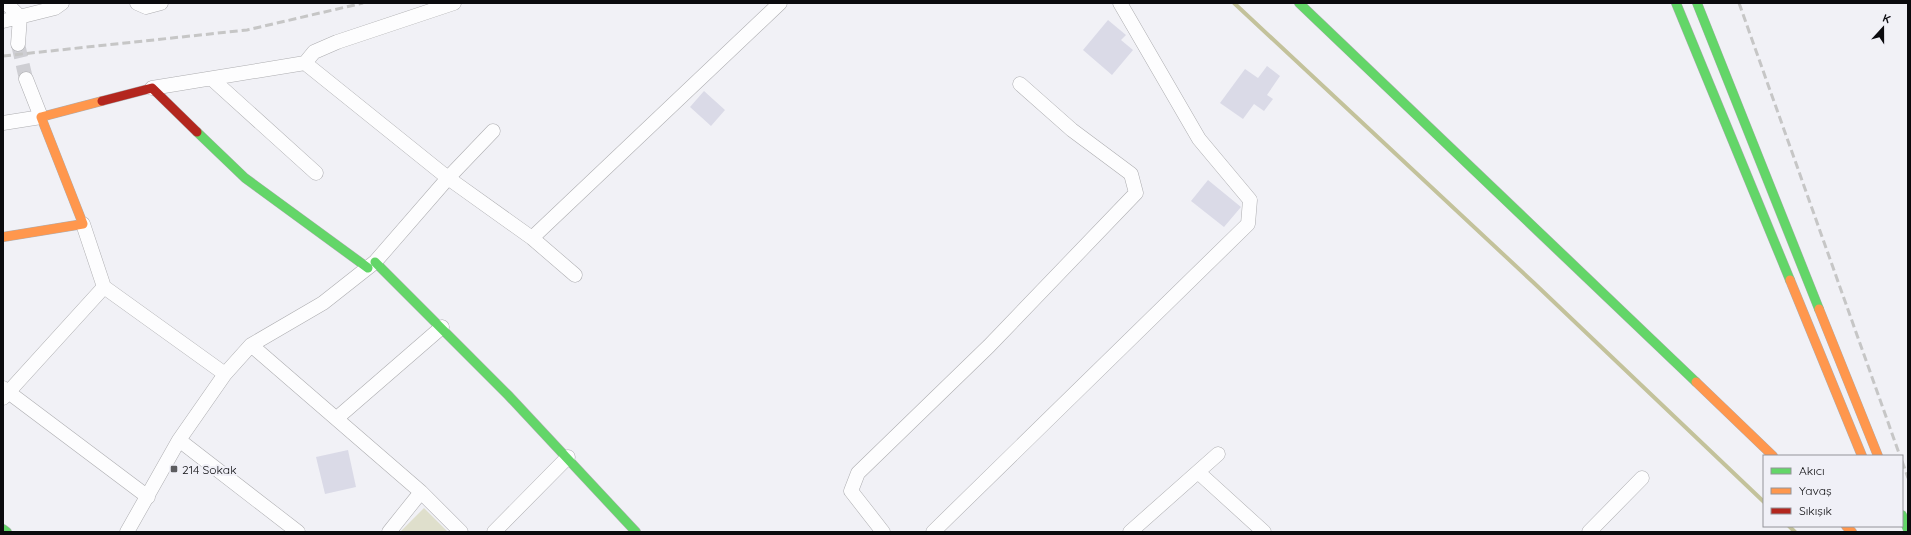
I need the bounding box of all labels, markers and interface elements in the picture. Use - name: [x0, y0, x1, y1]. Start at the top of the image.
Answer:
- north arrow: [1863, 8, 1903, 48]
- text: K: [1881, 11, 1892, 26]
- legend: [1763, 455, 1903, 527]
- place label: 214 Sokak: [182, 462, 237, 477]
- text: Akıcı: [1799, 463, 1825, 478]
- marker: 214 Sokak: [169, 464, 179, 474]
- text: Yavaş: [1799, 483, 1832, 498]
- text: Sıkışık: [1799, 503, 1832, 518]

